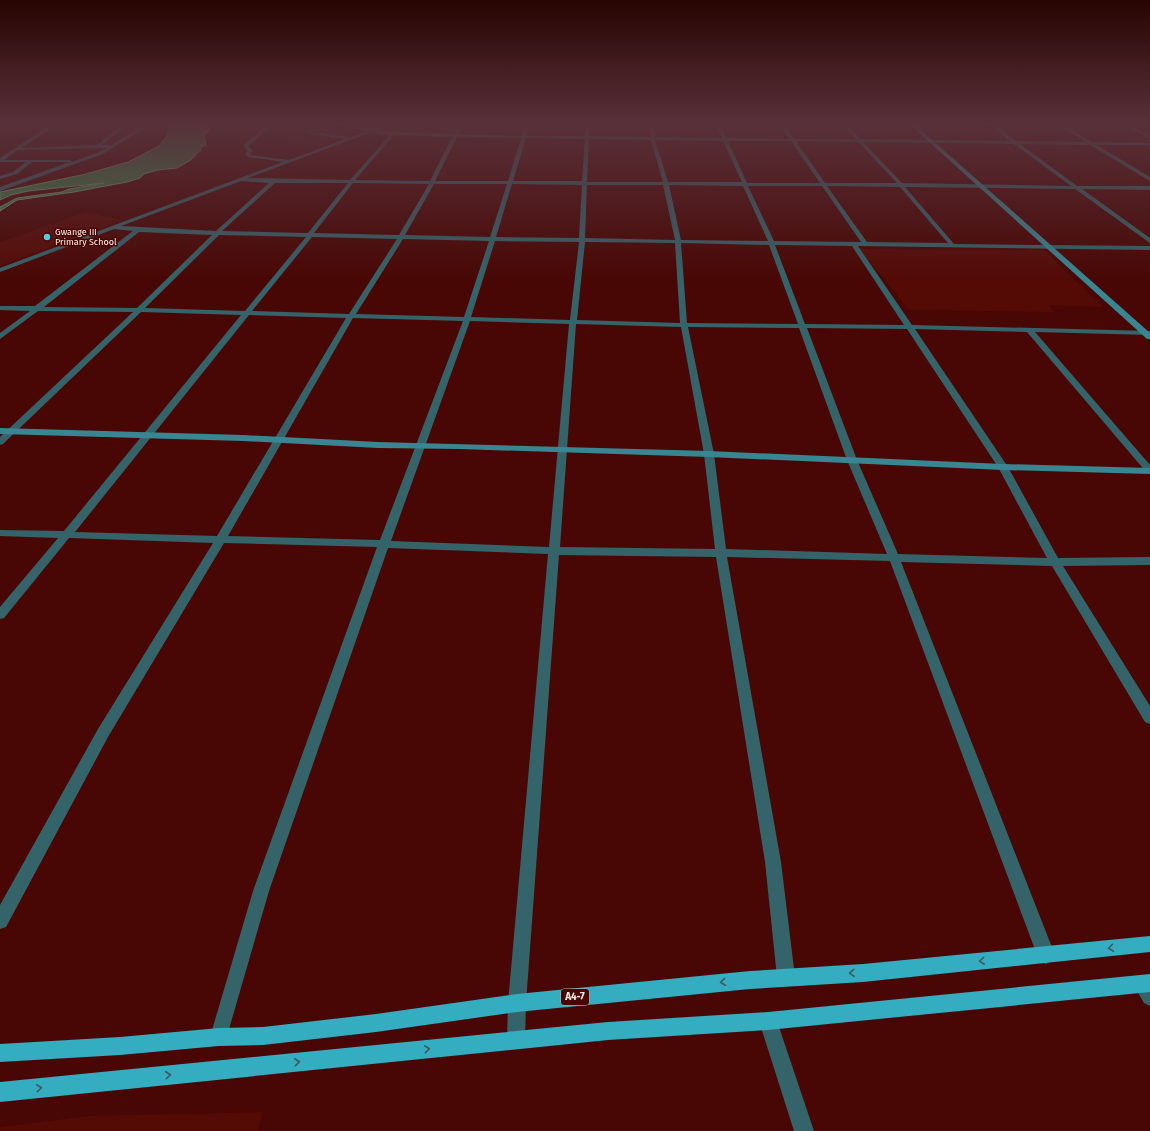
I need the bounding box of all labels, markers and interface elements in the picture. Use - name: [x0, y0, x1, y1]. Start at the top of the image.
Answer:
- place label: Gwange III Primary School: [55, 227, 117, 247]
- marker: Gwange III Primary School: [42, 232, 52, 242]
- one-way arrow: [1108, 943, 1114, 952]
- one-way arrow: [979, 956, 985, 965]
- one-way arrow: [849, 969, 856, 978]
- one-way arrow: [720, 978, 726, 987]
- road number: A4-7: [561, 989, 589, 1005]
- one-way arrow: [424, 1045, 430, 1054]
- one-way arrow: [294, 1058, 301, 1067]
- one-way arrow: [165, 1071, 171, 1080]
- one-way arrow: [36, 1084, 42, 1093]

